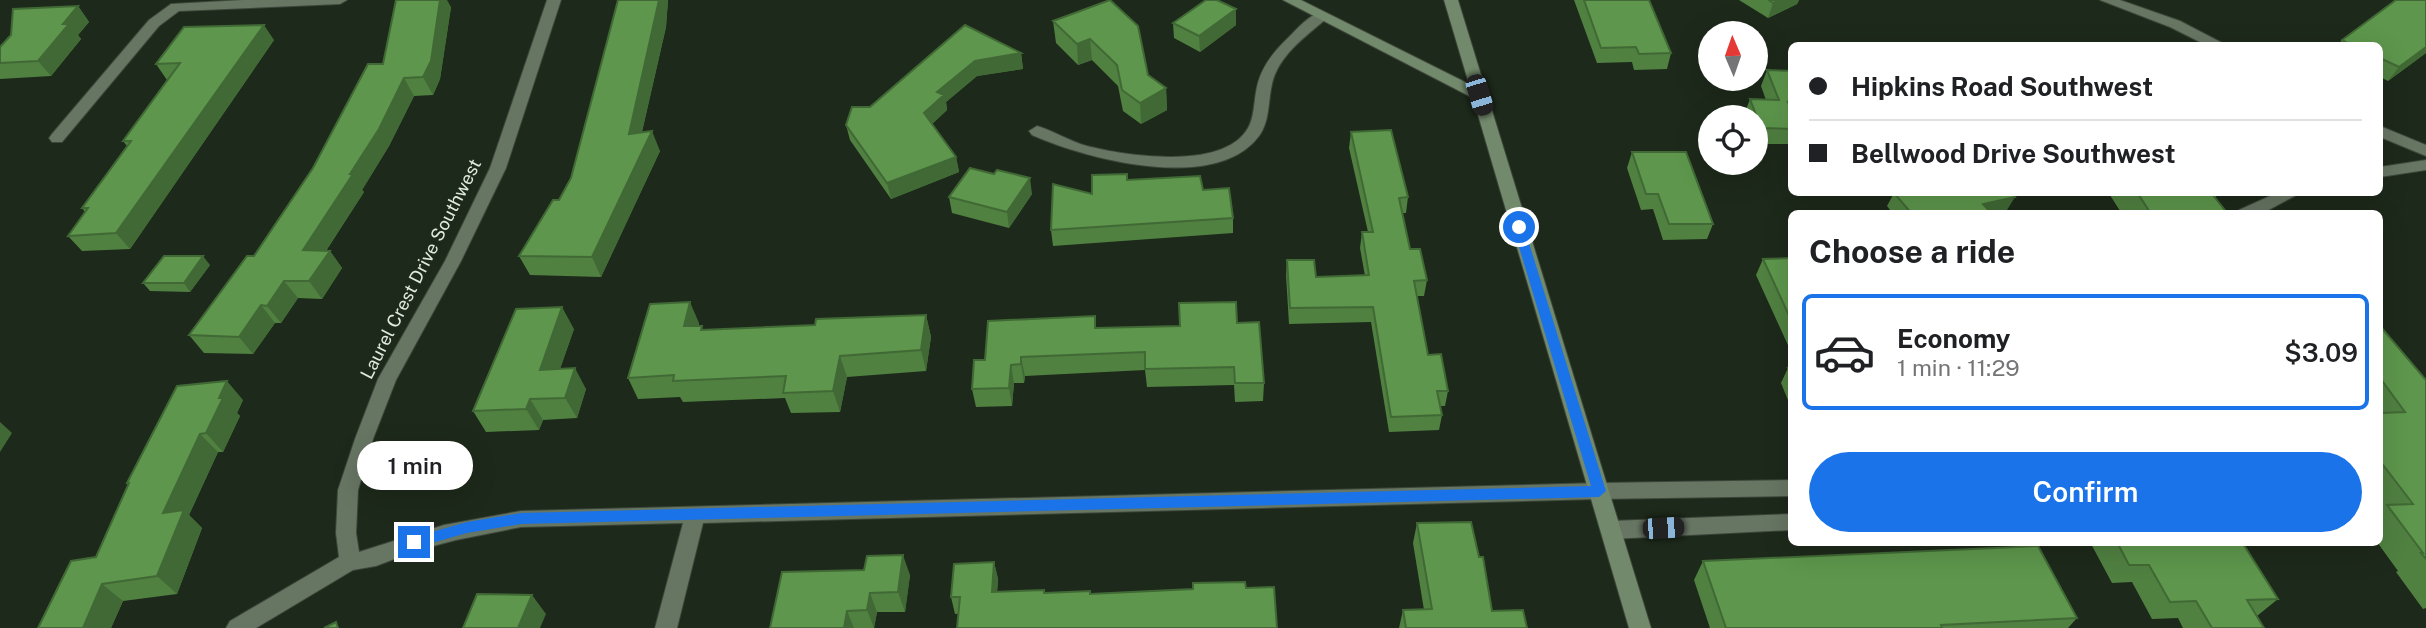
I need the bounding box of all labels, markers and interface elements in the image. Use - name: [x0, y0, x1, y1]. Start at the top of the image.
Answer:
- north arrow: [1698, 21, 1768, 91]
- map controls: [1698, 21, 1768, 175]
- text: Hipkins Road Southwest: [1851, 71, 2153, 102]
- car: [1463, 72, 1496, 118]
- button: locate: [1698, 105, 1768, 175]
- text: Bellwood Drive Southwest: [1851, 138, 2175, 169]
- street label: Laurel Crest Drive Southwest: [356, 155, 485, 382]
- route start: [1503, 211, 1535, 243]
- text: Choose a ride: [1809, 233, 2015, 270]
- icon: car: [1813, 321, 1876, 384]
- text: Economy: [1897, 323, 2010, 354]
- text: $3.09: [2284, 337, 2358, 368]
- text: 1 min · 11:29: [1897, 354, 2020, 381]
- callout: 1 min: [356, 440, 472, 490]
- text: 1 min: [388, 452, 442, 479]
- button: Confirm: [1809, 452, 2362, 532]
- car: [1642, 516, 1685, 540]
- route end: [398, 526, 430, 558]

